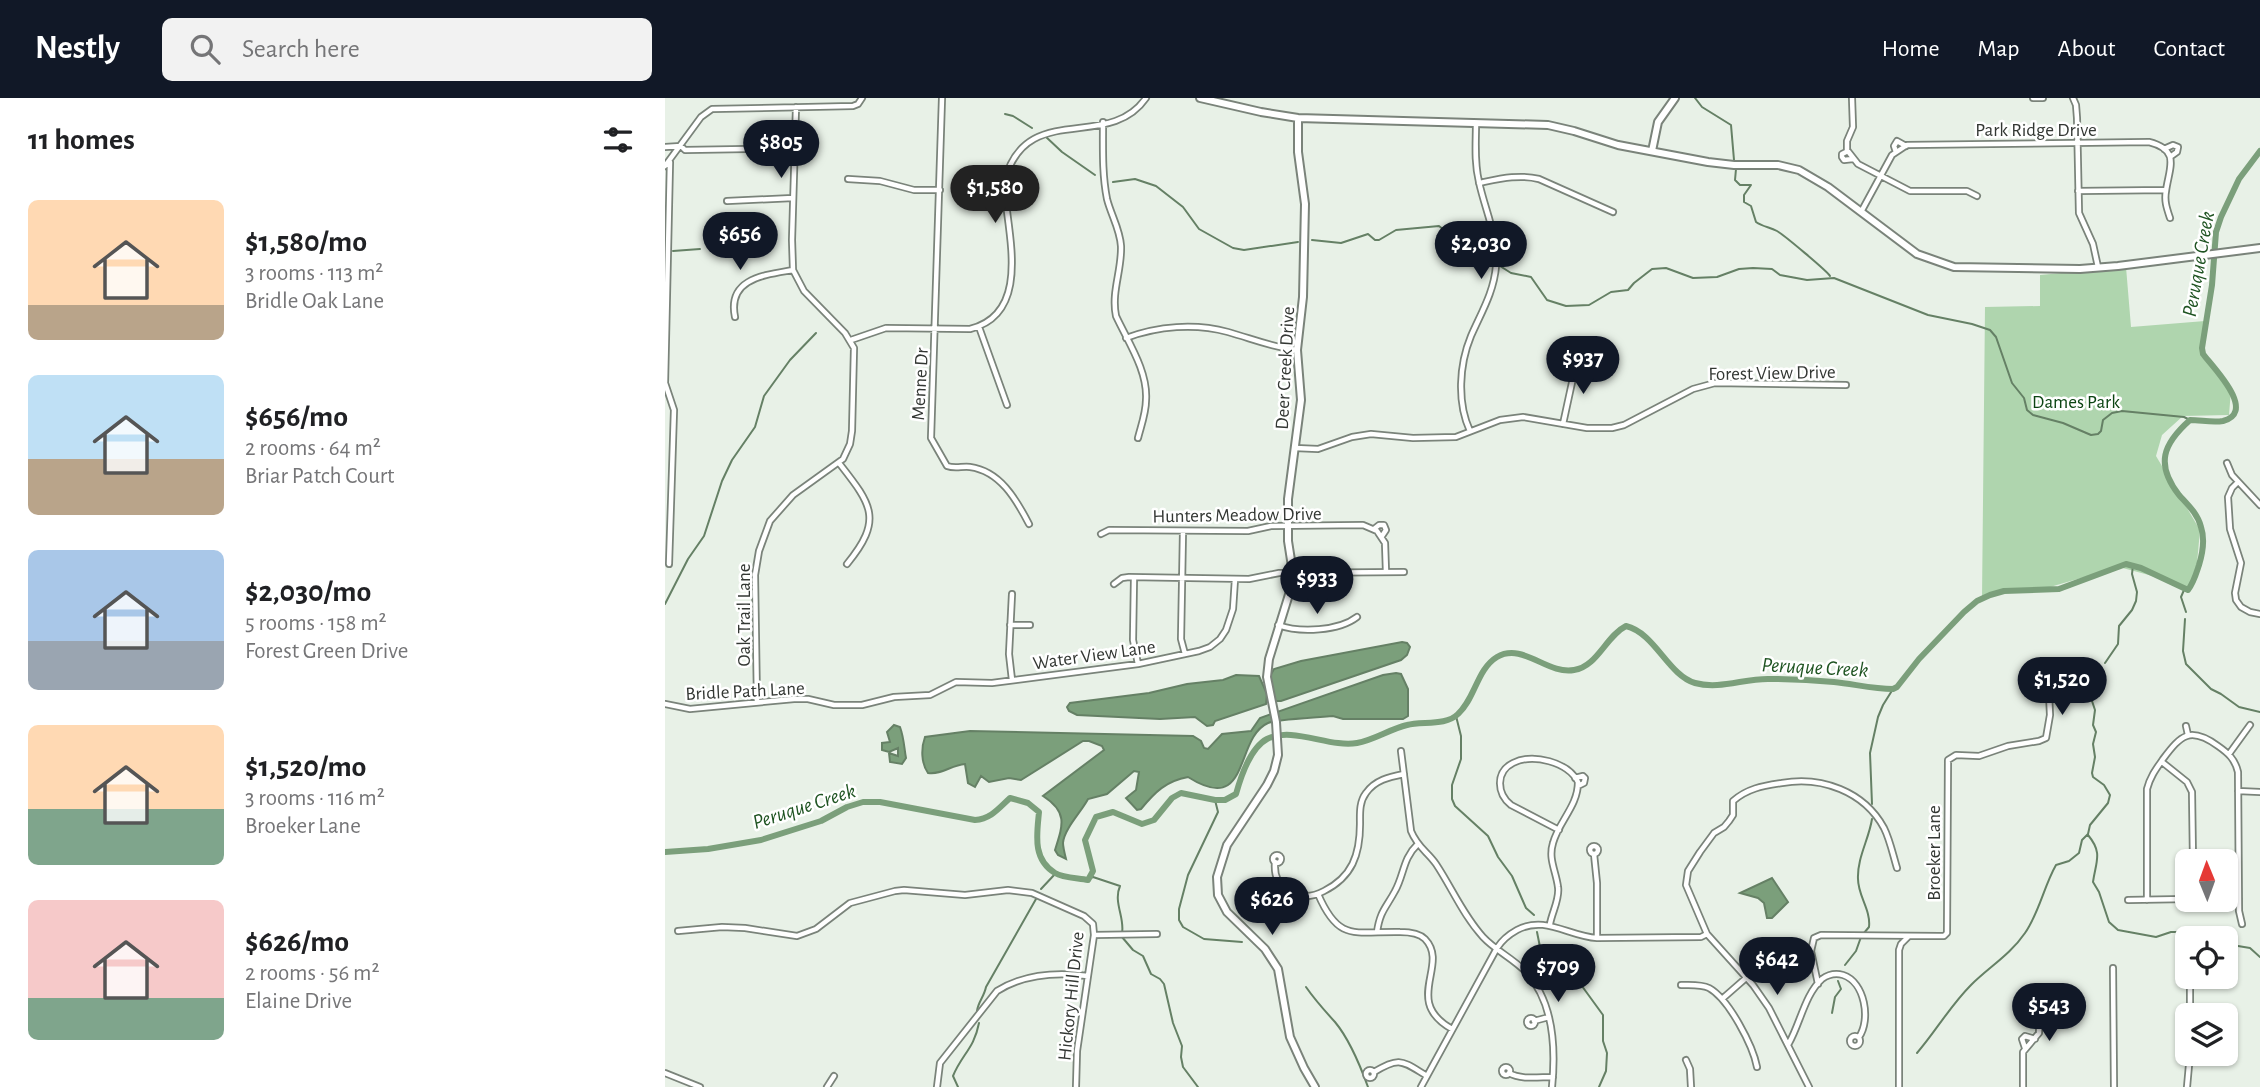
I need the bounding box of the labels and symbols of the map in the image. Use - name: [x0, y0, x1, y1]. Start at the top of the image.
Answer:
- pin: $805: [740, 120, 822, 180]
- street label: Park Ridge Drive: [1975, 121, 2097, 140]
- pin: $1,580: [938, 166, 1052, 225]
- water label: Peruque Creek: [2179, 209, 2218, 319]
- pin: $656: [699, 212, 781, 272]
- pin: $2,030: [1424, 222, 1538, 281]
- street label: Deer Creek Drive: [1273, 306, 1298, 430]
- pin: $937: [1542, 336, 1624, 396]
- street label: Menne Dr: [909, 347, 932, 421]
- street label: Forest View Drive: [1708, 363, 1836, 384]
- park label: Dames Park: [2032, 393, 2120, 412]
- street label: Hunters Meadow Drive: [1152, 505, 1322, 526]
- pin: $933: [1276, 556, 1358, 616]
- street label: Oak Trail Lane: [735, 564, 754, 666]
- street label: Water View Lane: [1032, 637, 1157, 673]
- water label: Peruque Creek: [1761, 654, 1869, 681]
- pin: $1,520: [2005, 658, 2119, 717]
- street label: Bridle Path Lane: [685, 679, 805, 704]
- water label: Peruque Creek: [750, 780, 858, 833]
- street label: Broeker Lane: [1925, 805, 1944, 901]
- north arrow: [2175, 849, 2238, 912]
- pin: $626: [1231, 878, 1313, 937]
- street label: Hickory Hill Drive: [1055, 931, 1088, 1062]
- pin: $642: [1736, 937, 1818, 997]
- pin: $709: [1517, 944, 1599, 1004]
- pin: $543: [2008, 984, 2090, 1043]

